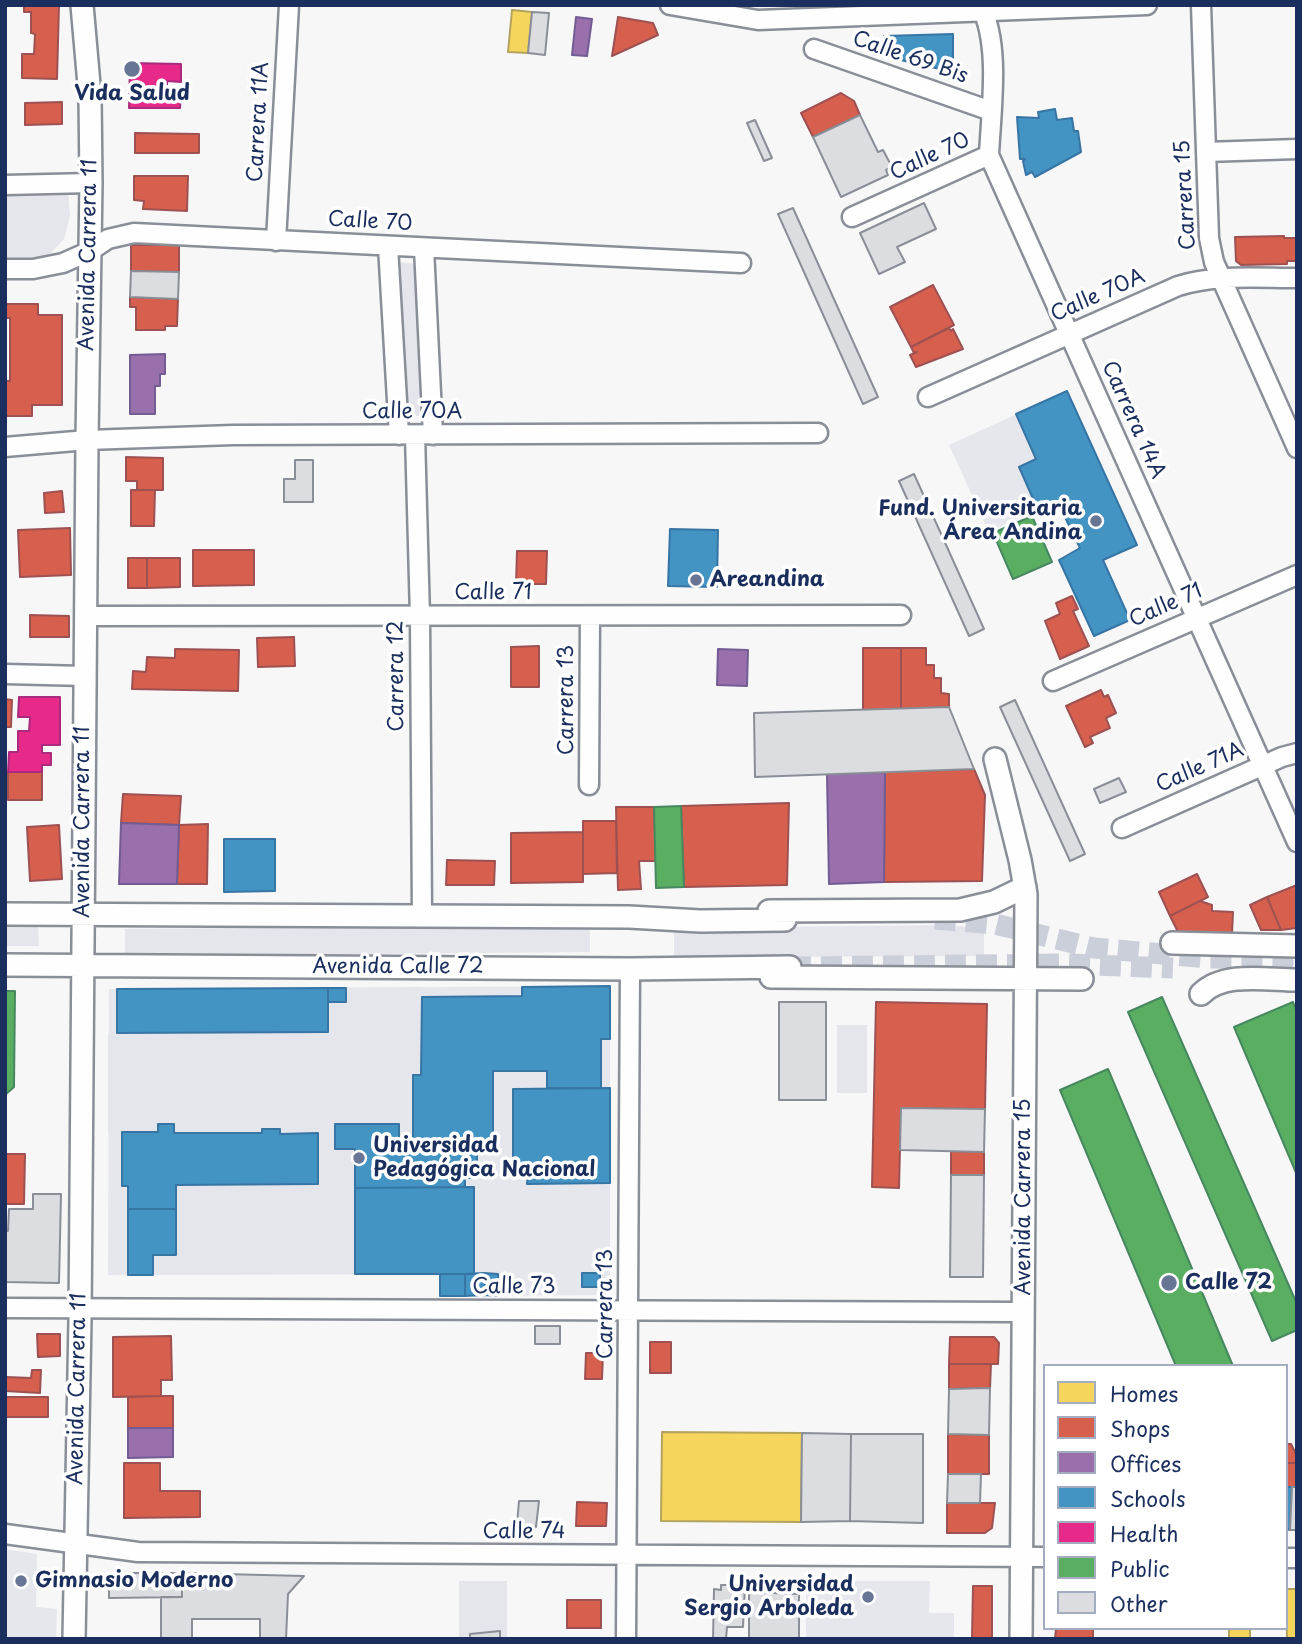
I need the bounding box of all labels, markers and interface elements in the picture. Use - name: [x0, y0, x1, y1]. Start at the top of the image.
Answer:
- street label: Calle 69 Bis: [849, 26, 971, 90]
- marker: Vida Salud: [122, 59, 142, 79]
- street label: Carrera 11A: [243, 61, 275, 183]
- place label: Vida Salud: [74, 81, 190, 107]
- street label: Calle 70: [886, 128, 974, 186]
- street label: Carrera 15: [1171, 139, 1201, 251]
- street label: Avenida Carrera 11: [75, 159, 103, 351]
- street label: Calle 70: [327, 207, 413, 237]
- street label: Calle 70A: [1047, 264, 1149, 328]
- street label: Carrera 14A: [1096, 357, 1170, 483]
- street label: Calle 70A: [362, 399, 462, 425]
- place label: Fund. Universitaria Área Andina: [878, 496, 1082, 546]
- marker: Fund. Universitaria Área Andina: [1088, 513, 1104, 529]
- place label: Areandina: [710, 567, 824, 593]
- marker: Areandina: [688, 572, 704, 588]
- street label: Calle 71: [1125, 579, 1207, 633]
- street label: Calle 71: [454, 580, 532, 606]
- street label: Carrera 12: [384, 620, 410, 732]
- street label: Carrera 13: [554, 645, 580, 755]
- street label: Avenida Carrera 11: [70, 726, 96, 918]
- street label: Calle 71A: [1152, 737, 1248, 799]
- street label: Avenida Calle 72: [312, 954, 484, 980]
- street label: Avenida Carrera 15: [1011, 1098, 1037, 1296]
- place label: Universidad Pedagógica Nacional: [373, 1133, 595, 1183]
- marker: Universidad Pedagógica Nacional: [351, 1150, 367, 1166]
- street label: Carrera 13: [593, 1249, 619, 1359]
- place label: Calle 72: [1185, 1270, 1272, 1296]
- marker: Calle 72: [1159, 1273, 1179, 1293]
- street label: Calle 73: [472, 1274, 556, 1300]
- street label: Avenida Carrera 11: [64, 1293, 92, 1485]
- legend: [1043, 1364, 1288, 1630]
- text: Homes: [1110, 1377, 1178, 1409]
- text: Shops: [1110, 1412, 1170, 1444]
- text: Offices: [1110, 1447, 1181, 1479]
- text: Schools: [1110, 1482, 1186, 1514]
- text: Health: [1110, 1517, 1178, 1549]
- street label: Calle 74: [483, 1519, 565, 1545]
- text: Public: [1110, 1552, 1170, 1584]
- place label: Gimnasio Moderno: [35, 1568, 233, 1594]
- place label: Universidad Sergio Arboleda: [684, 1572, 854, 1622]
- marker: Gimnasio Moderno: [13, 1573, 29, 1589]
- text: Other: [1110, 1587, 1168, 1619]
- marker: Universidad Sergio Arboleda: [860, 1589, 876, 1605]

